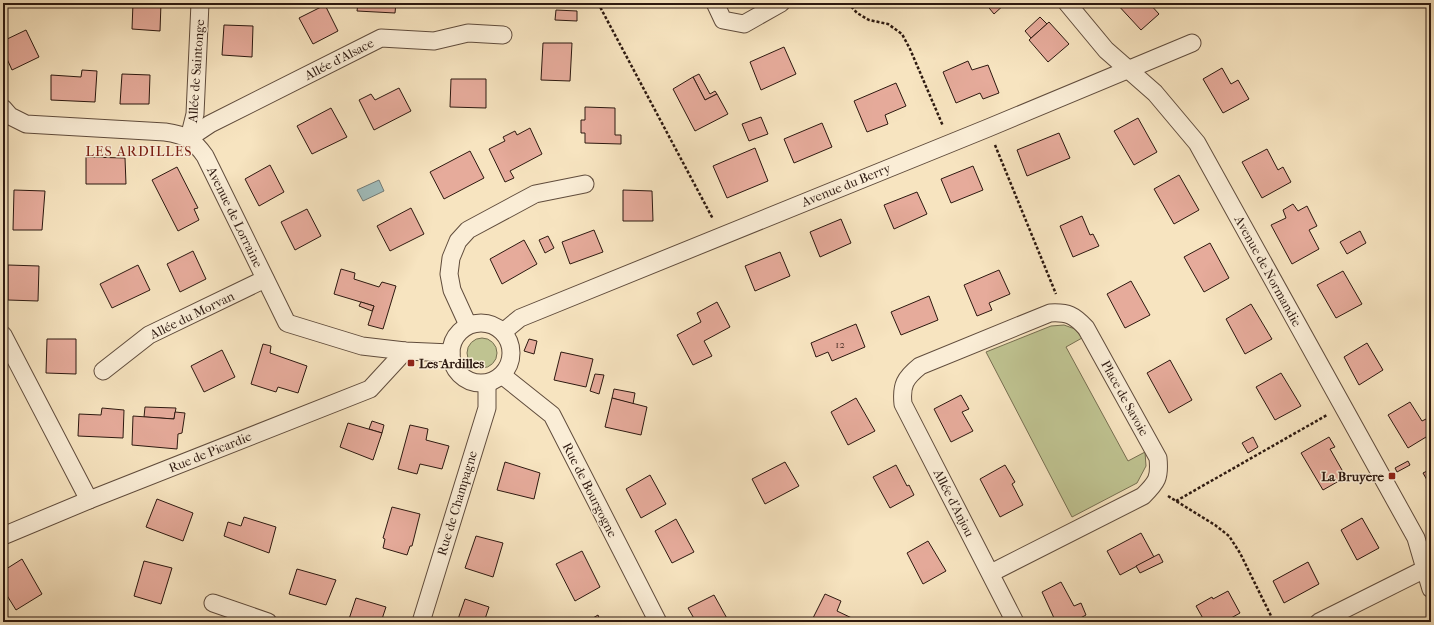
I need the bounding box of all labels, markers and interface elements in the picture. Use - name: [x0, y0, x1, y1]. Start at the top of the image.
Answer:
- street label: Allée de Saintonge: [185, 18, 207, 124]
- street label: Allée d'Alsace: [301, 35, 377, 83]
- district label: LES ARDILLES: [85, 143, 193, 160]
- street label: Avenue du Berry: [798, 160, 894, 210]
- street label: Avenue de Lorraine: [204, 163, 266, 270]
- street label: Avenue de Normandie: [1231, 212, 1305, 329]
- street label: Allée du Morvan: [146, 288, 237, 342]
- house number: 12: [835, 338, 845, 351]
- place label: Les Ardilles: [419, 356, 484, 371]
- marker: Les Ardilles: [406, 358, 416, 368]
- street label: Place de Savoie: [1098, 358, 1152, 439]
- street label: Rue de Picardie: [166, 428, 254, 475]
- street label: Rue de Bourgogne: [560, 440, 621, 540]
- street label: Rue de Champagne: [434, 448, 480, 557]
- street label: Allée d'Anjou: [930, 466, 978, 540]
- place label: La Bruyere: [1321, 469, 1385, 485]
- marker: La Bruyere: [1387, 471, 1397, 481]

